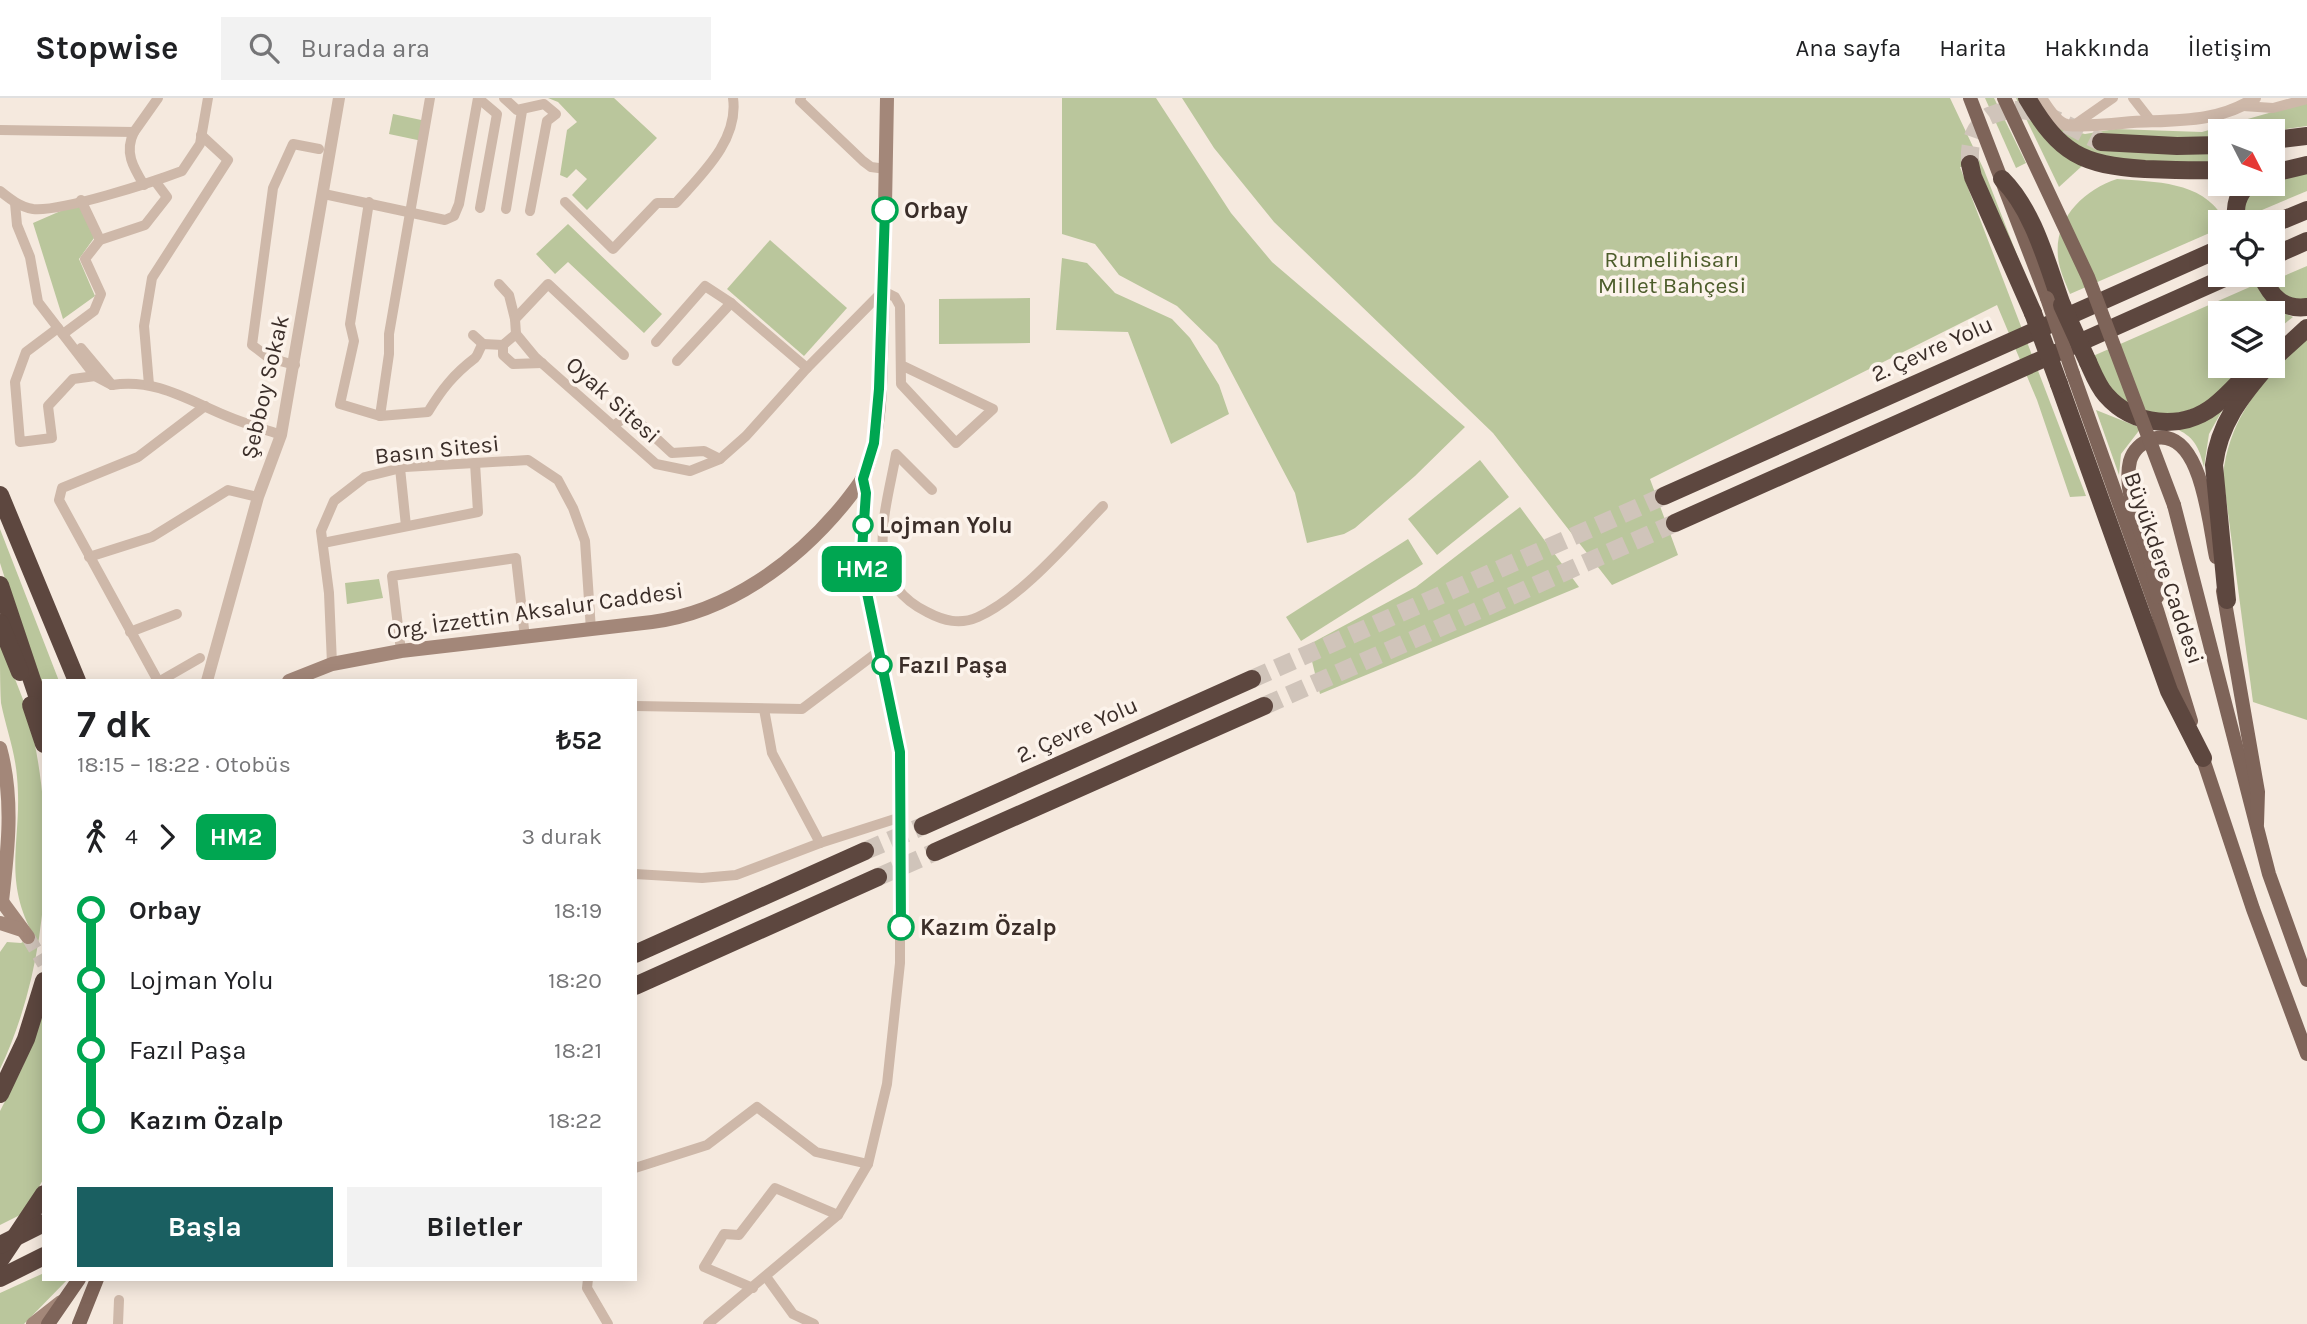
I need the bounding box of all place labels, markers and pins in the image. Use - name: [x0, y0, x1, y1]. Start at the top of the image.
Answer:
- marker: Orbay: [872, 197, 898, 223]
- place label: Orbay: [904, 197, 968, 224]
- place label: Lojman Yolu: [879, 512, 1013, 539]
- marker: Lojman Yolu: [853, 515, 873, 535]
- place label: Fazıl Paşa: [898, 652, 1008, 679]
- marker: Fazıl Paşa: [872, 655, 892, 675]
- place label: Kazım Özalp: [920, 913, 1057, 941]
- marker: Kazım Özalp: [888, 914, 914, 940]

